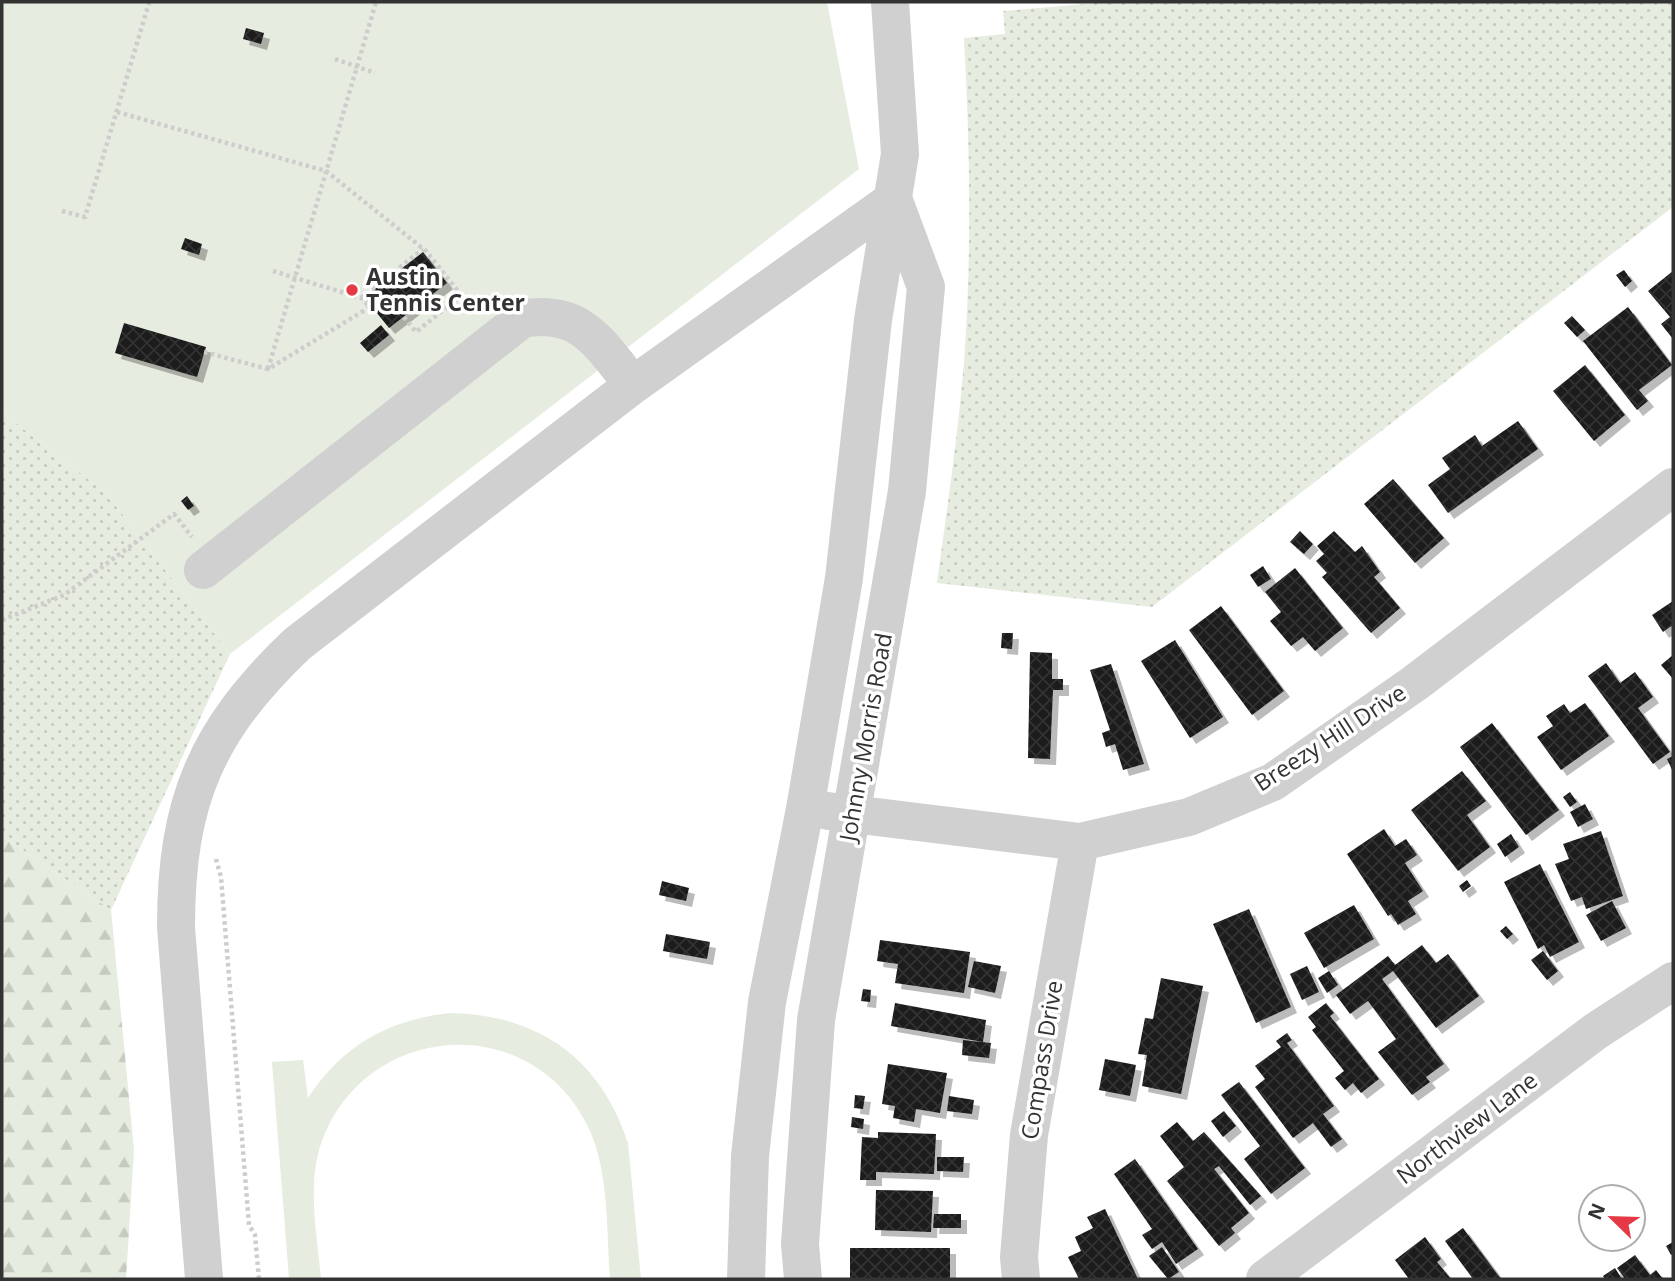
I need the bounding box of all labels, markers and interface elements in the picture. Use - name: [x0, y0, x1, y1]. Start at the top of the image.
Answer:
- place label: Austin Tennis Center: [366, 260, 525, 318]
- marker: Austin Tennis Center: [344, 282, 360, 298]
- street label: Johnny Morris Road: [831, 630, 899, 845]
- street label: Breezy Hill Drive: [1247, 676, 1412, 798]
- street label: Compass Drive: [1013, 978, 1069, 1142]
- street label: Northview Lane: [1389, 1064, 1543, 1191]
- north arrow: [1577, 1183, 1647, 1253]
- text: N: [1581, 1199, 1611, 1224]

